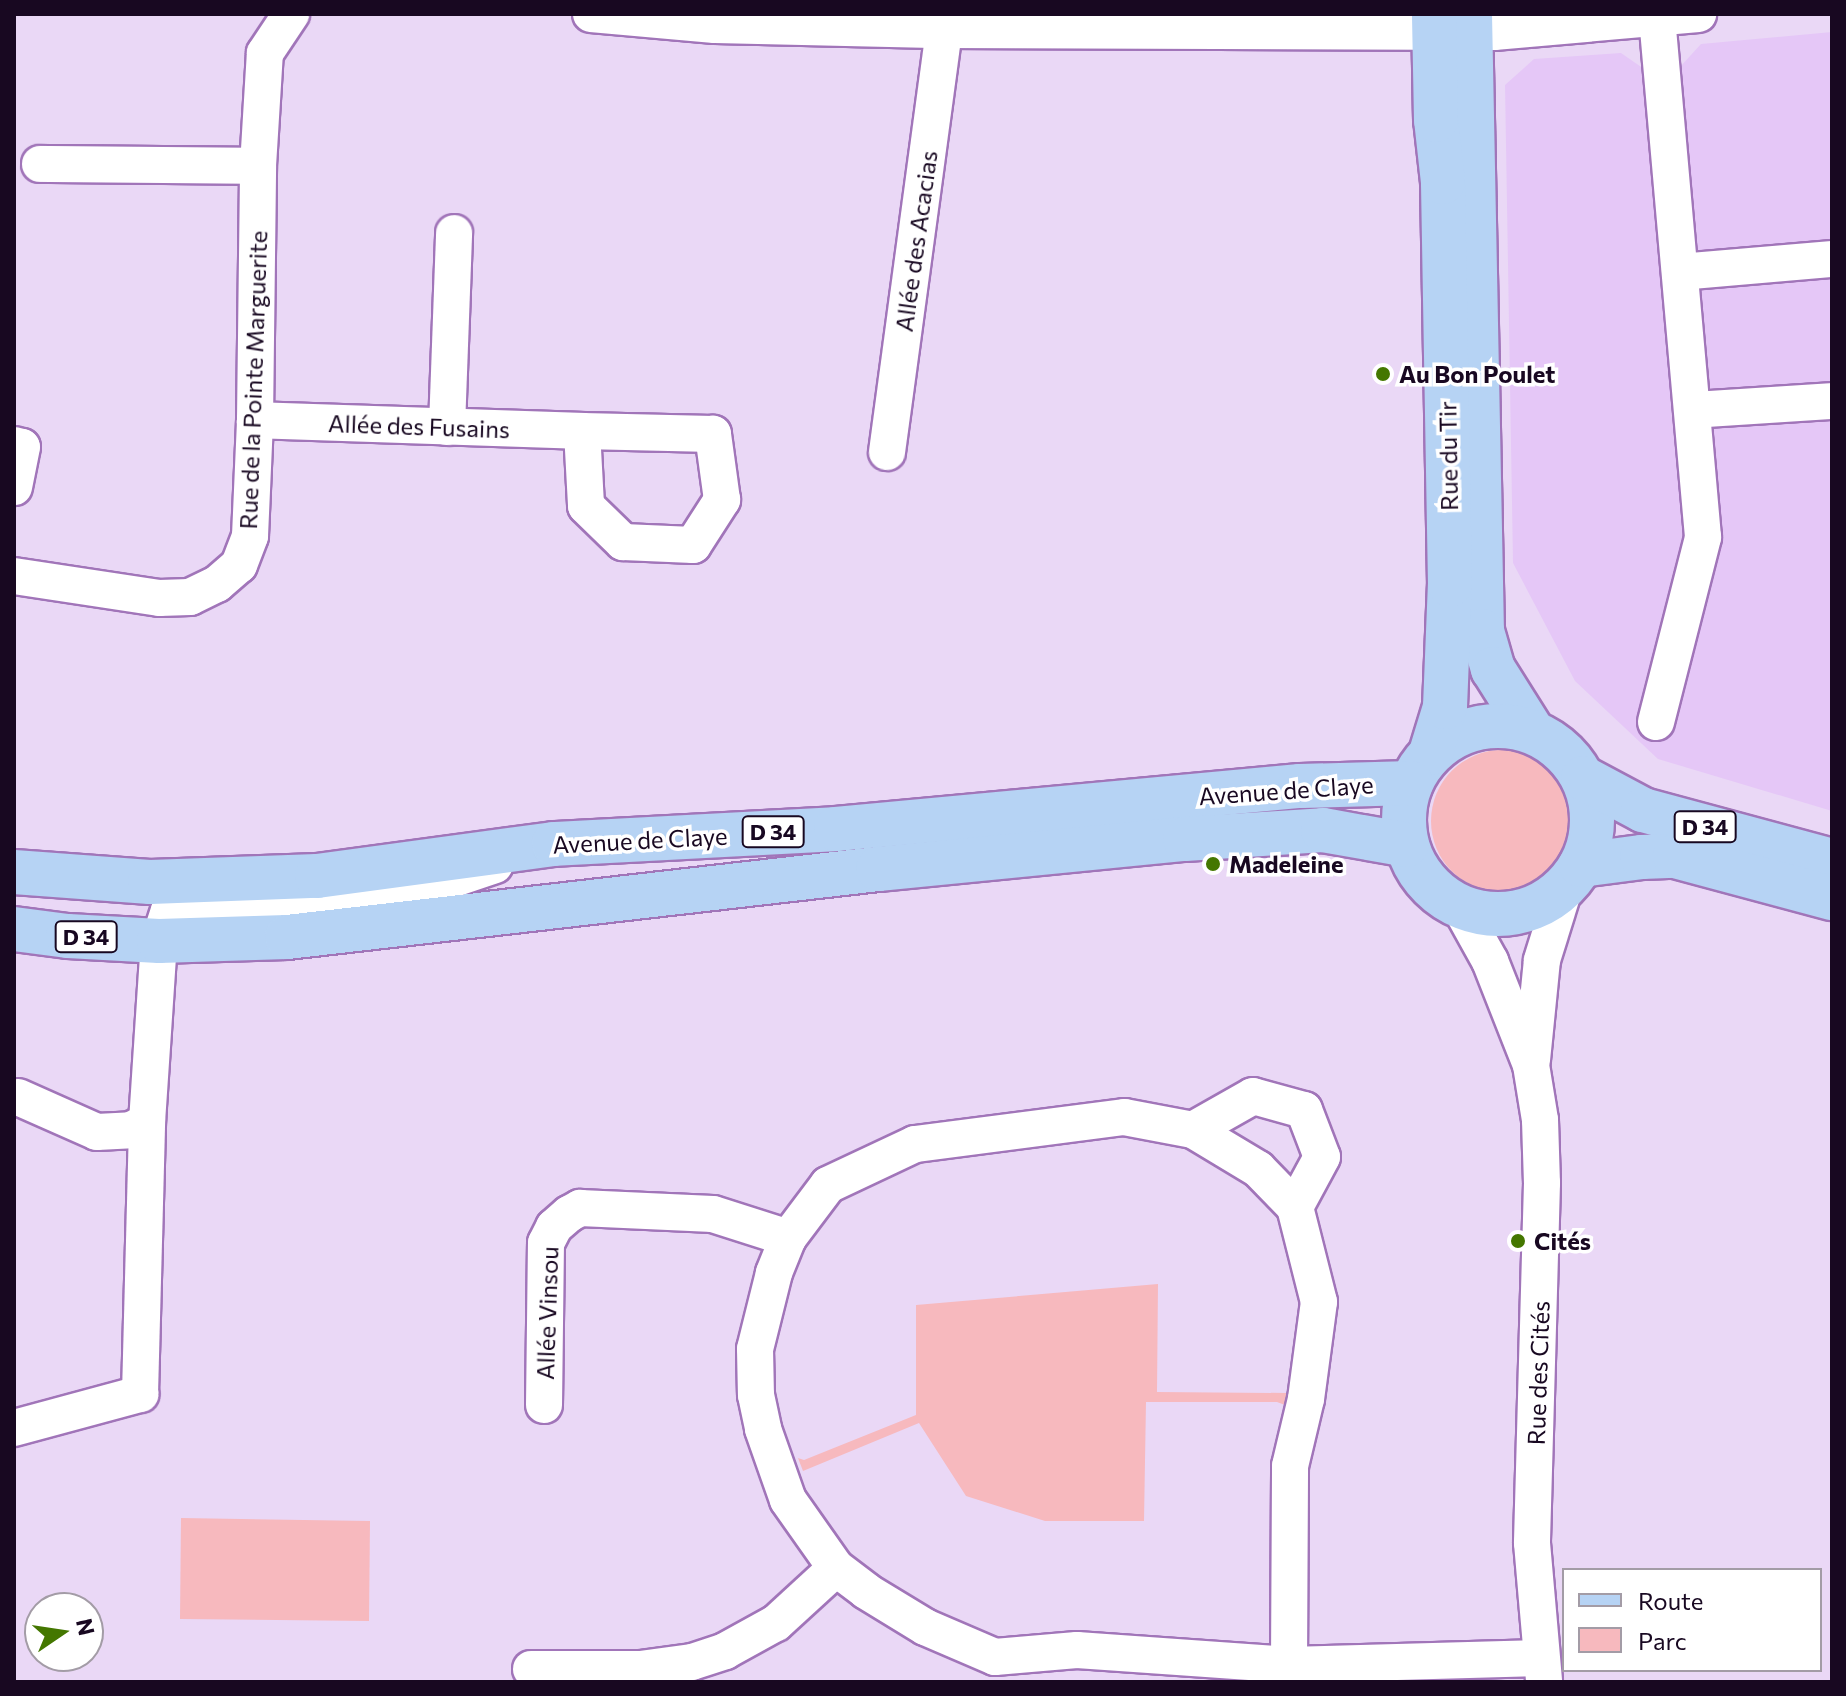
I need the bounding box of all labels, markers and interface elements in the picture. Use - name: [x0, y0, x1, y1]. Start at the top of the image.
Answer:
- street label: Allée des Acacias: [889, 149, 943, 333]
- street label: Rue de la Pointe Marguerite: [233, 230, 273, 530]
- place label: Au Bon Poulet: [1399, 360, 1555, 388]
- marker: Au Bon Poulet: [1374, 365, 1392, 383]
- street label: Rue du Tir: [1433, 401, 1463, 511]
- street label: Allée des Fusains: [328, 408, 510, 444]
- street label: Avenue de Claye: [1198, 770, 1374, 810]
- road number: D 34: [1673, 809, 1737, 845]
- road number: D 34: [741, 814, 805, 850]
- street label: Avenue de Claye: [552, 821, 728, 859]
- place label: Madeleine: [1229, 850, 1344, 878]
- marker: Madeleine: [1204, 855, 1222, 873]
- road number: D 34: [54, 919, 118, 955]
- place label: Cités: [1534, 1227, 1591, 1255]
- marker: Cités: [1509, 1232, 1527, 1250]
- street label: Allée Vinsou: [530, 1246, 564, 1380]
- street label: Rue des Cités: [1521, 1300, 1555, 1446]
- legend: [1562, 1568, 1822, 1672]
- text: Route: [1638, 1586, 1703, 1615]
- north arrow: [24, 1592, 104, 1672]
- text: N: [71, 1616, 101, 1638]
- text: Parc: [1638, 1626, 1687, 1655]

